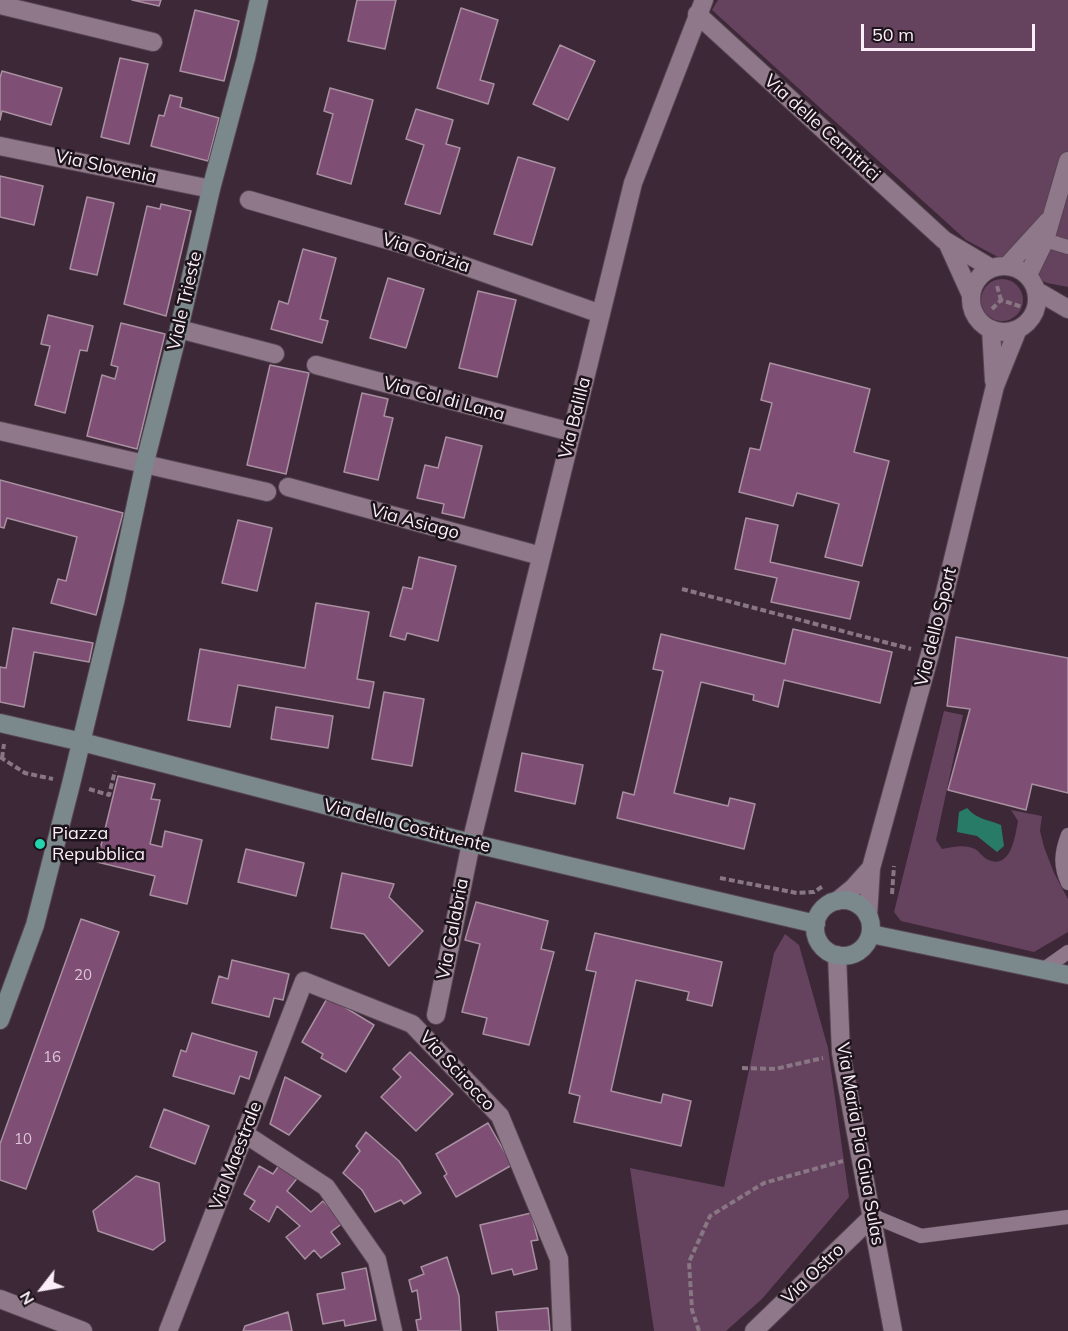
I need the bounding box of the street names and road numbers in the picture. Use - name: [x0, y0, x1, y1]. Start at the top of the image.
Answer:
- street label: Via delle Cernitrici: [759, 70, 885, 186]
- street label: Via Slovenia: [53, 146, 159, 188]
- street label: Via Gorizia: [379, 229, 473, 277]
- street label: Viale Trieste: [163, 249, 207, 353]
- street label: Via Col di Lana: [381, 372, 507, 426]
- street label: Via Balilla: [554, 375, 596, 461]
- street label: Via Asiago: [368, 500, 462, 544]
- street label: Via dello Sport: [911, 565, 961, 689]
- street label: Via della Costituente: [321, 795, 493, 857]
- street label: Via Calabria: [433, 877, 473, 981]
- street label: Via Scirocco: [415, 1027, 499, 1115]
- street label: Via Maria Pia Giua Sulas: [832, 1041, 888, 1247]
- street label: Via Maestrale: [205, 1099, 267, 1213]
- street label: Via Ostro: [777, 1239, 849, 1309]

